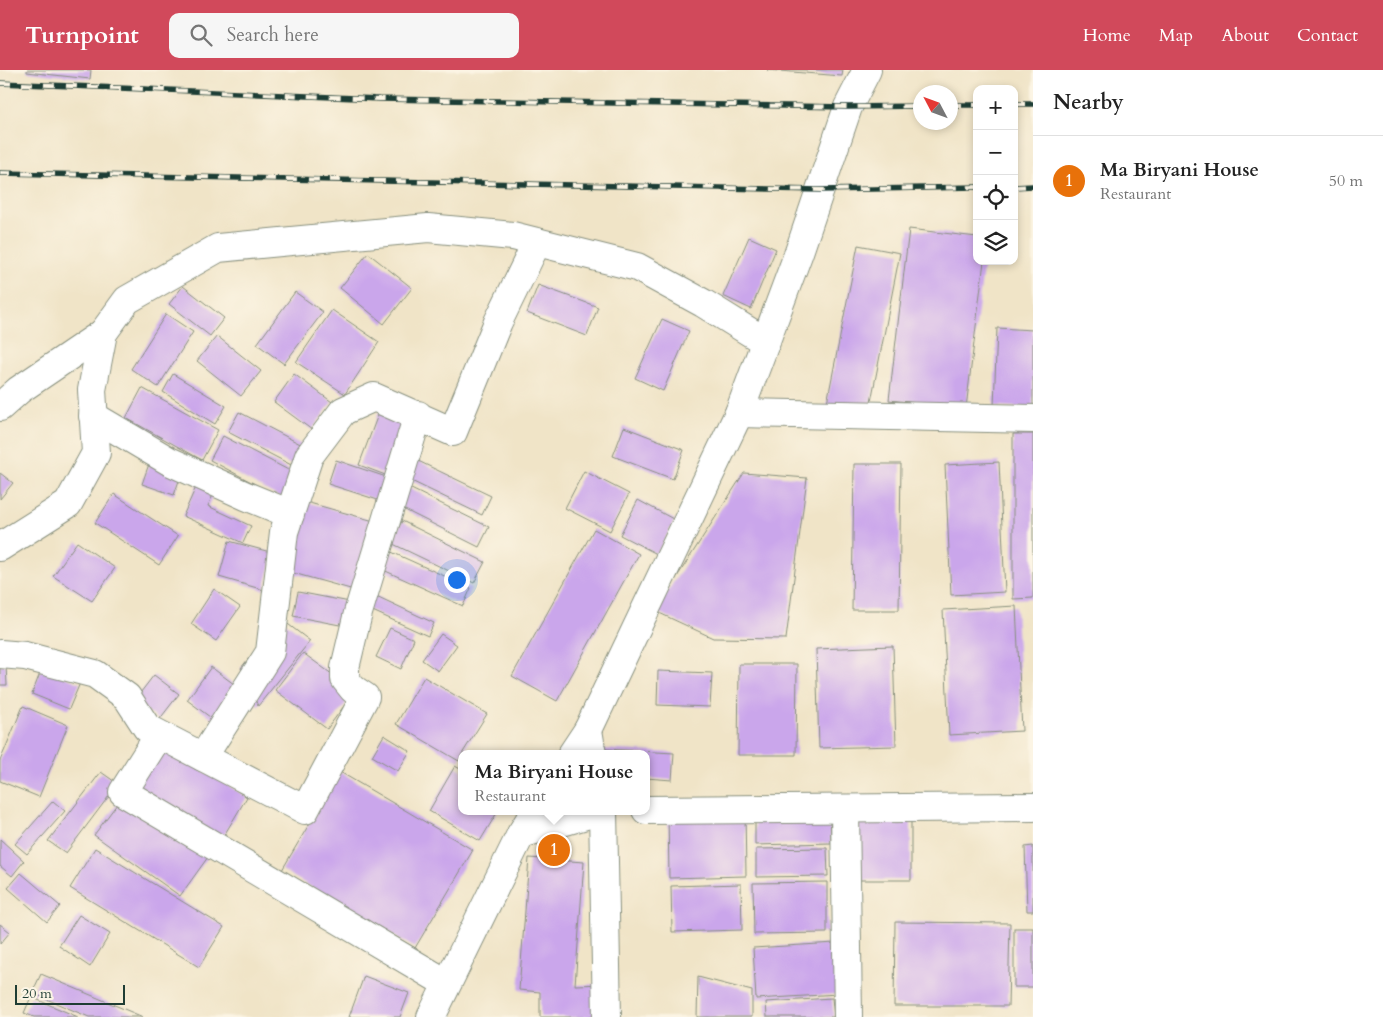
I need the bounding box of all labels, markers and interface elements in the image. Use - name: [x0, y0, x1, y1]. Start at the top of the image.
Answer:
- search box: [169, 13, 519, 58]
- text: Turnpoint: [25, 19, 139, 52]
- icon: search: [187, 21, 215, 49]
- text: Search here: [227, 22, 319, 48]
- text: Home: [1083, 23, 1131, 48]
- text: Map: [1159, 23, 1193, 48]
- text: About: [1221, 23, 1269, 48]
- text: Contact: [1297, 23, 1358, 48]
- north arrow: [913, 85, 958, 130]
- map controls: [973, 85, 1018, 265]
- button: +: [973, 85, 1018, 130]
- text: Nearby: [1053, 88, 1124, 117]
- button: −: [973, 130, 1018, 175]
- text: Ma Biryani House: [1100, 157, 1259, 183]
- text: 1: [1065, 170, 1073, 192]
- text: 50 m: [1329, 170, 1363, 192]
- button: locate: [973, 175, 1018, 220]
- text: Restaurant: [1100, 183, 1171, 205]
- button: layers: [973, 220, 1018, 265]
- your location: [444, 567, 470, 593]
- popup: [458, 750, 650, 815]
- text: Ma Biryani House: [475, 759, 633, 785]
- text: Restaurant: [475, 785, 546, 807]
- pin: 1: [538, 831, 570, 869]
- scale bar: [15, 982, 125, 1005]
- text: 20 m: [22, 984, 52, 1003]

